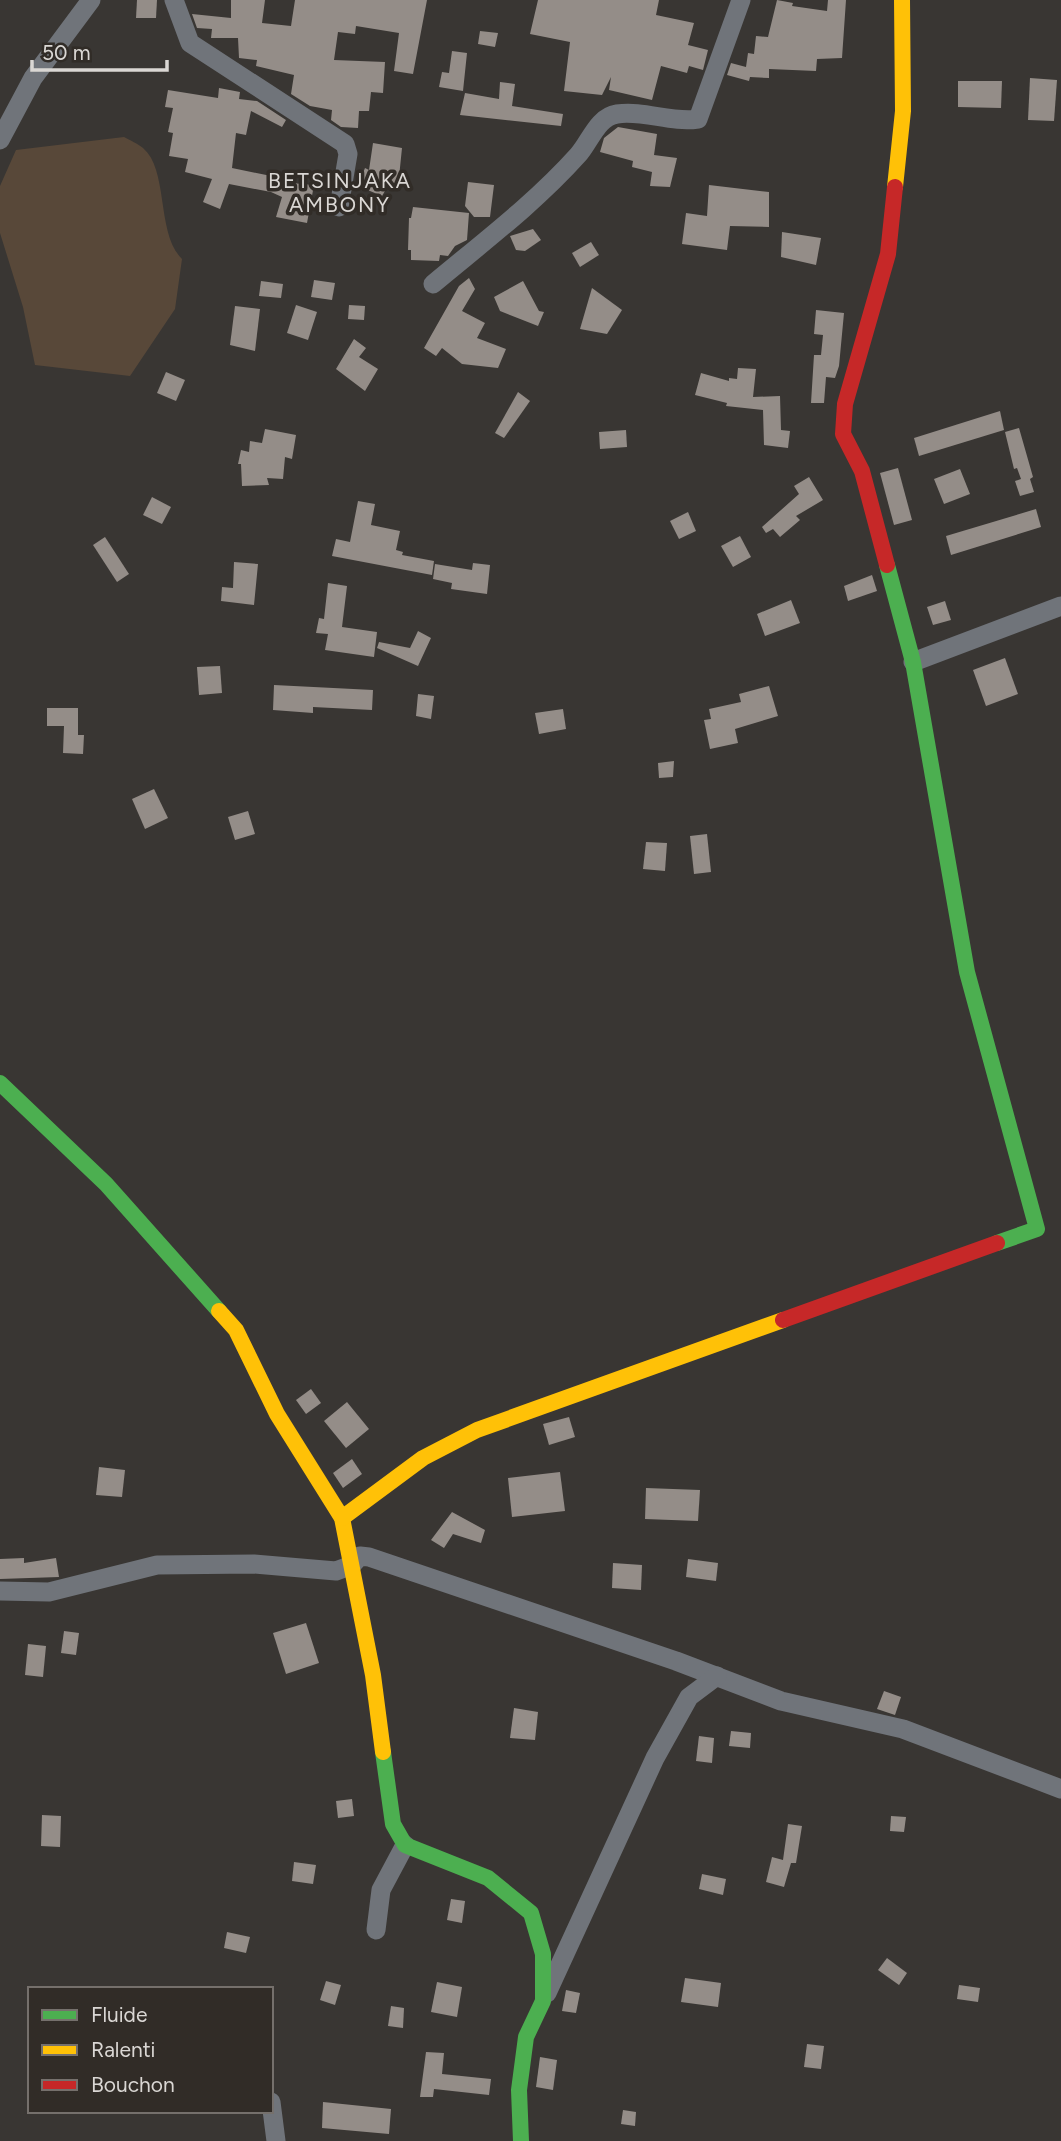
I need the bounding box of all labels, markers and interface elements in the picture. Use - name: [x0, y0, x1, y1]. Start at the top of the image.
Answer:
- scale bar: [32, 28, 166, 72]
- text: 50 m: [42, 40, 91, 65]
- district label: BETSINJAKA AMBONY: [268, 168, 412, 217]
- legend: [28, 1987, 273, 2113]
- text: Fluide: [91, 2002, 147, 2027]
- text: Ralenti: [91, 2037, 155, 2062]
- text: Bouchon: [91, 2072, 175, 2097]

